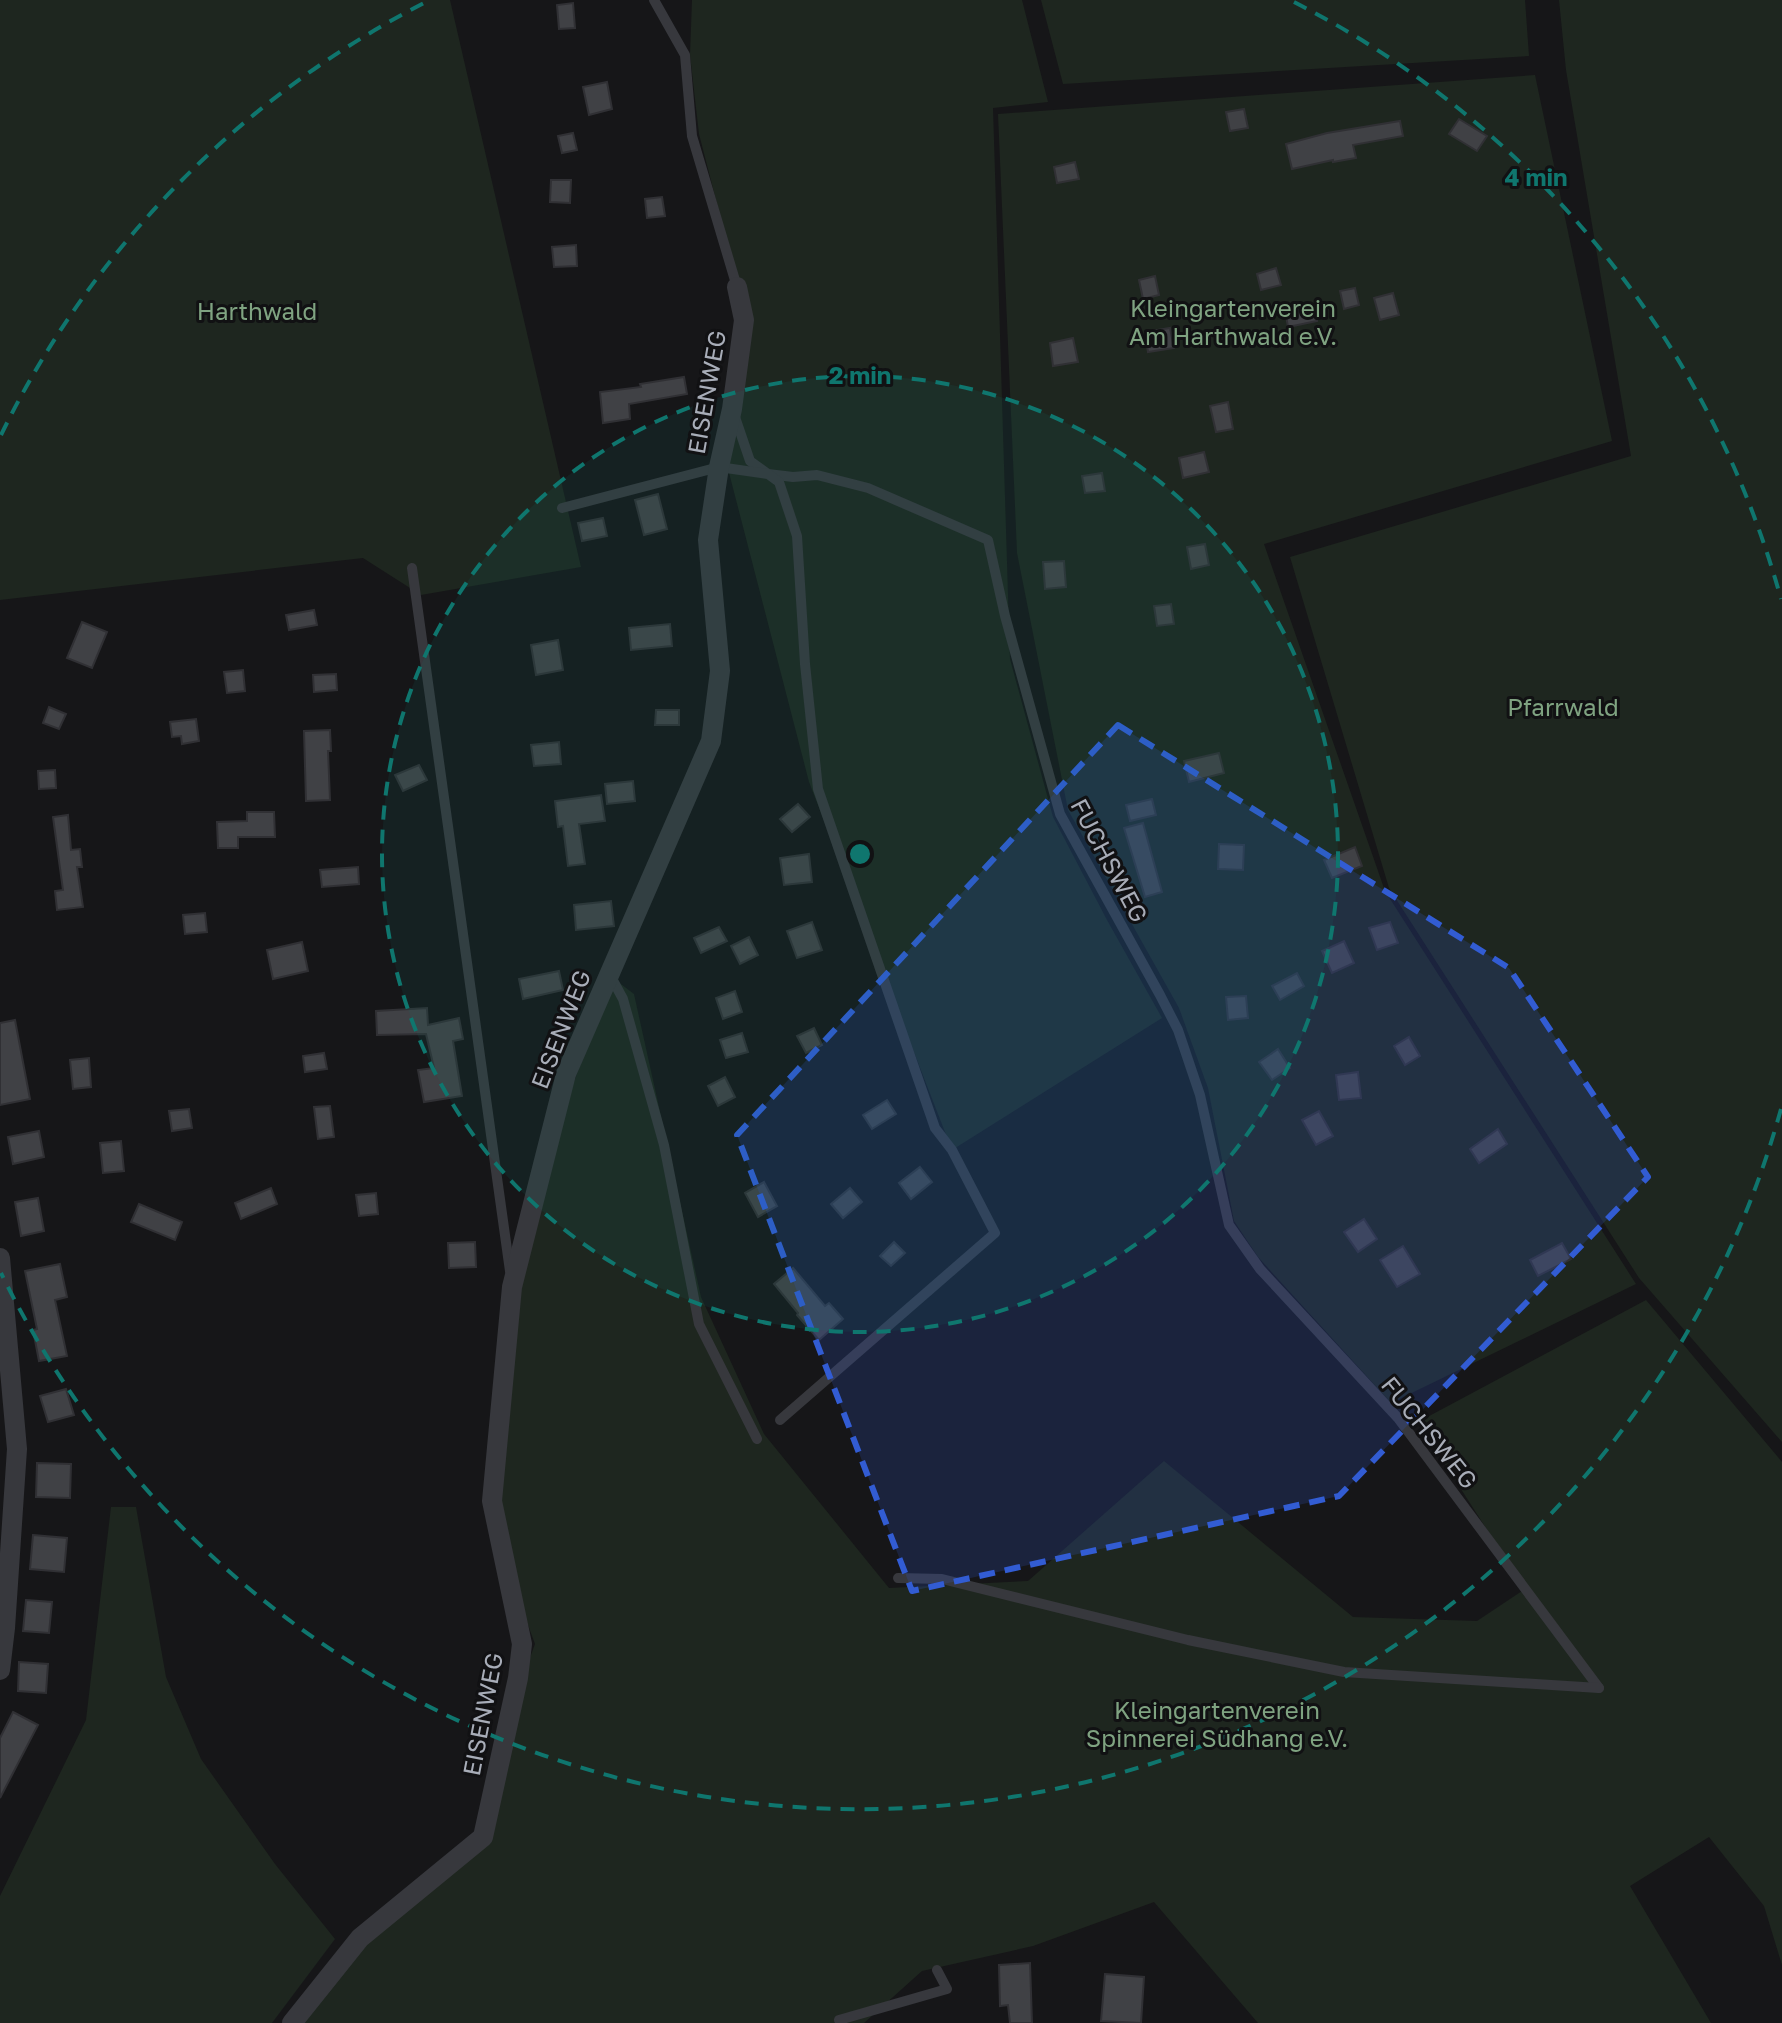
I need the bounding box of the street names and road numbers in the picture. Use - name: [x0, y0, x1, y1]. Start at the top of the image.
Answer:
- street label: EISENWEG: [681, 328, 731, 456]
- street label: FUCHSWEG: [1065, 793, 1155, 927]
- street label: EISENWEG: [524, 965, 596, 1093]
- street label: FUCHSWEG: [1376, 1370, 1484, 1494]
- street label: EISENWEG: [456, 1650, 508, 1778]

